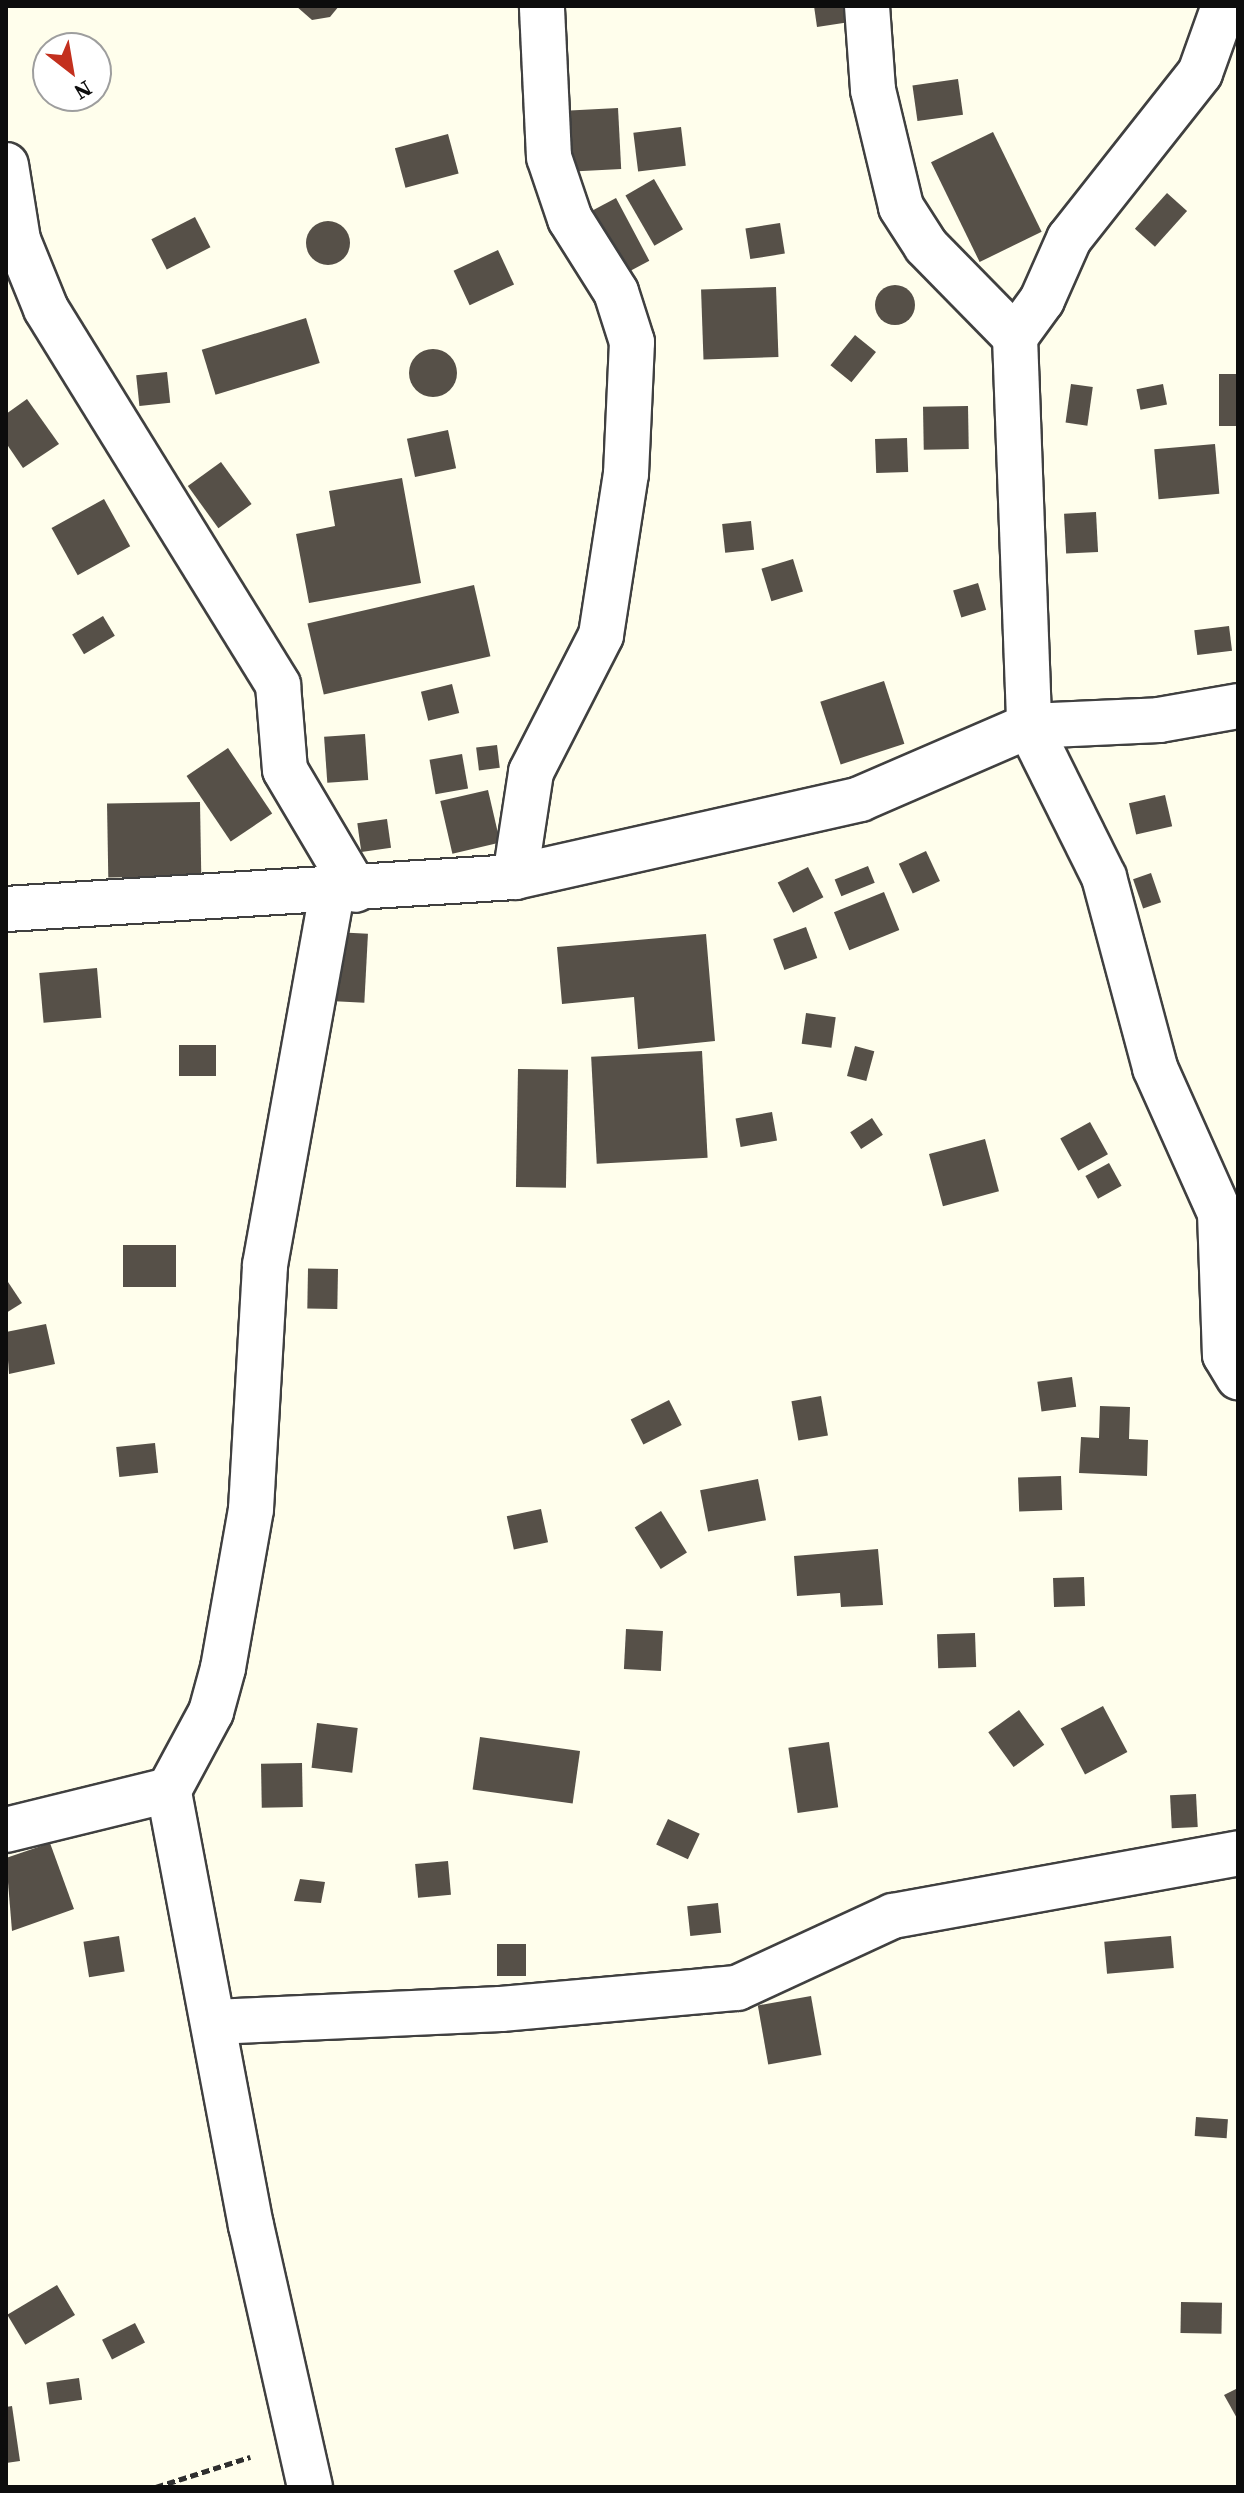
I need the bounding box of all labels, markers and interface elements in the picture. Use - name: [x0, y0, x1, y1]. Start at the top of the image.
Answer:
- north arrow: [32, 32, 112, 112]
- text: N: [69, 74, 98, 108]

